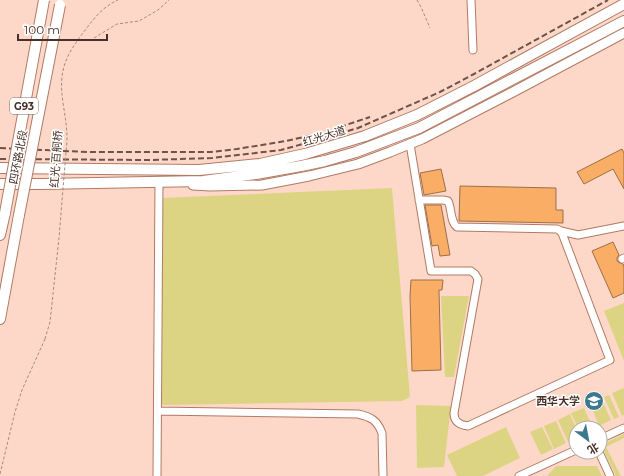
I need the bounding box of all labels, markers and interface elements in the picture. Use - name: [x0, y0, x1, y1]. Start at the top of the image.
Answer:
- scale bar: [18, 16, 107, 42]
- text: 100 m: [24, 22, 60, 37]
- road number: G93: [10, 98, 38, 114]
- street label: 红光大道: [301, 123, 347, 149]
- street label: 四环路北段: [6, 129, 30, 185]
- street label: 红光·百舸桥: [47, 130, 65, 188]
- school or university icon: 西华大学: [583, 390, 605, 412]
- place label: 西华大学: [536, 394, 580, 408]
- north arrow: [568, 420, 608, 460]
- text: 北: [585, 440, 602, 457]

